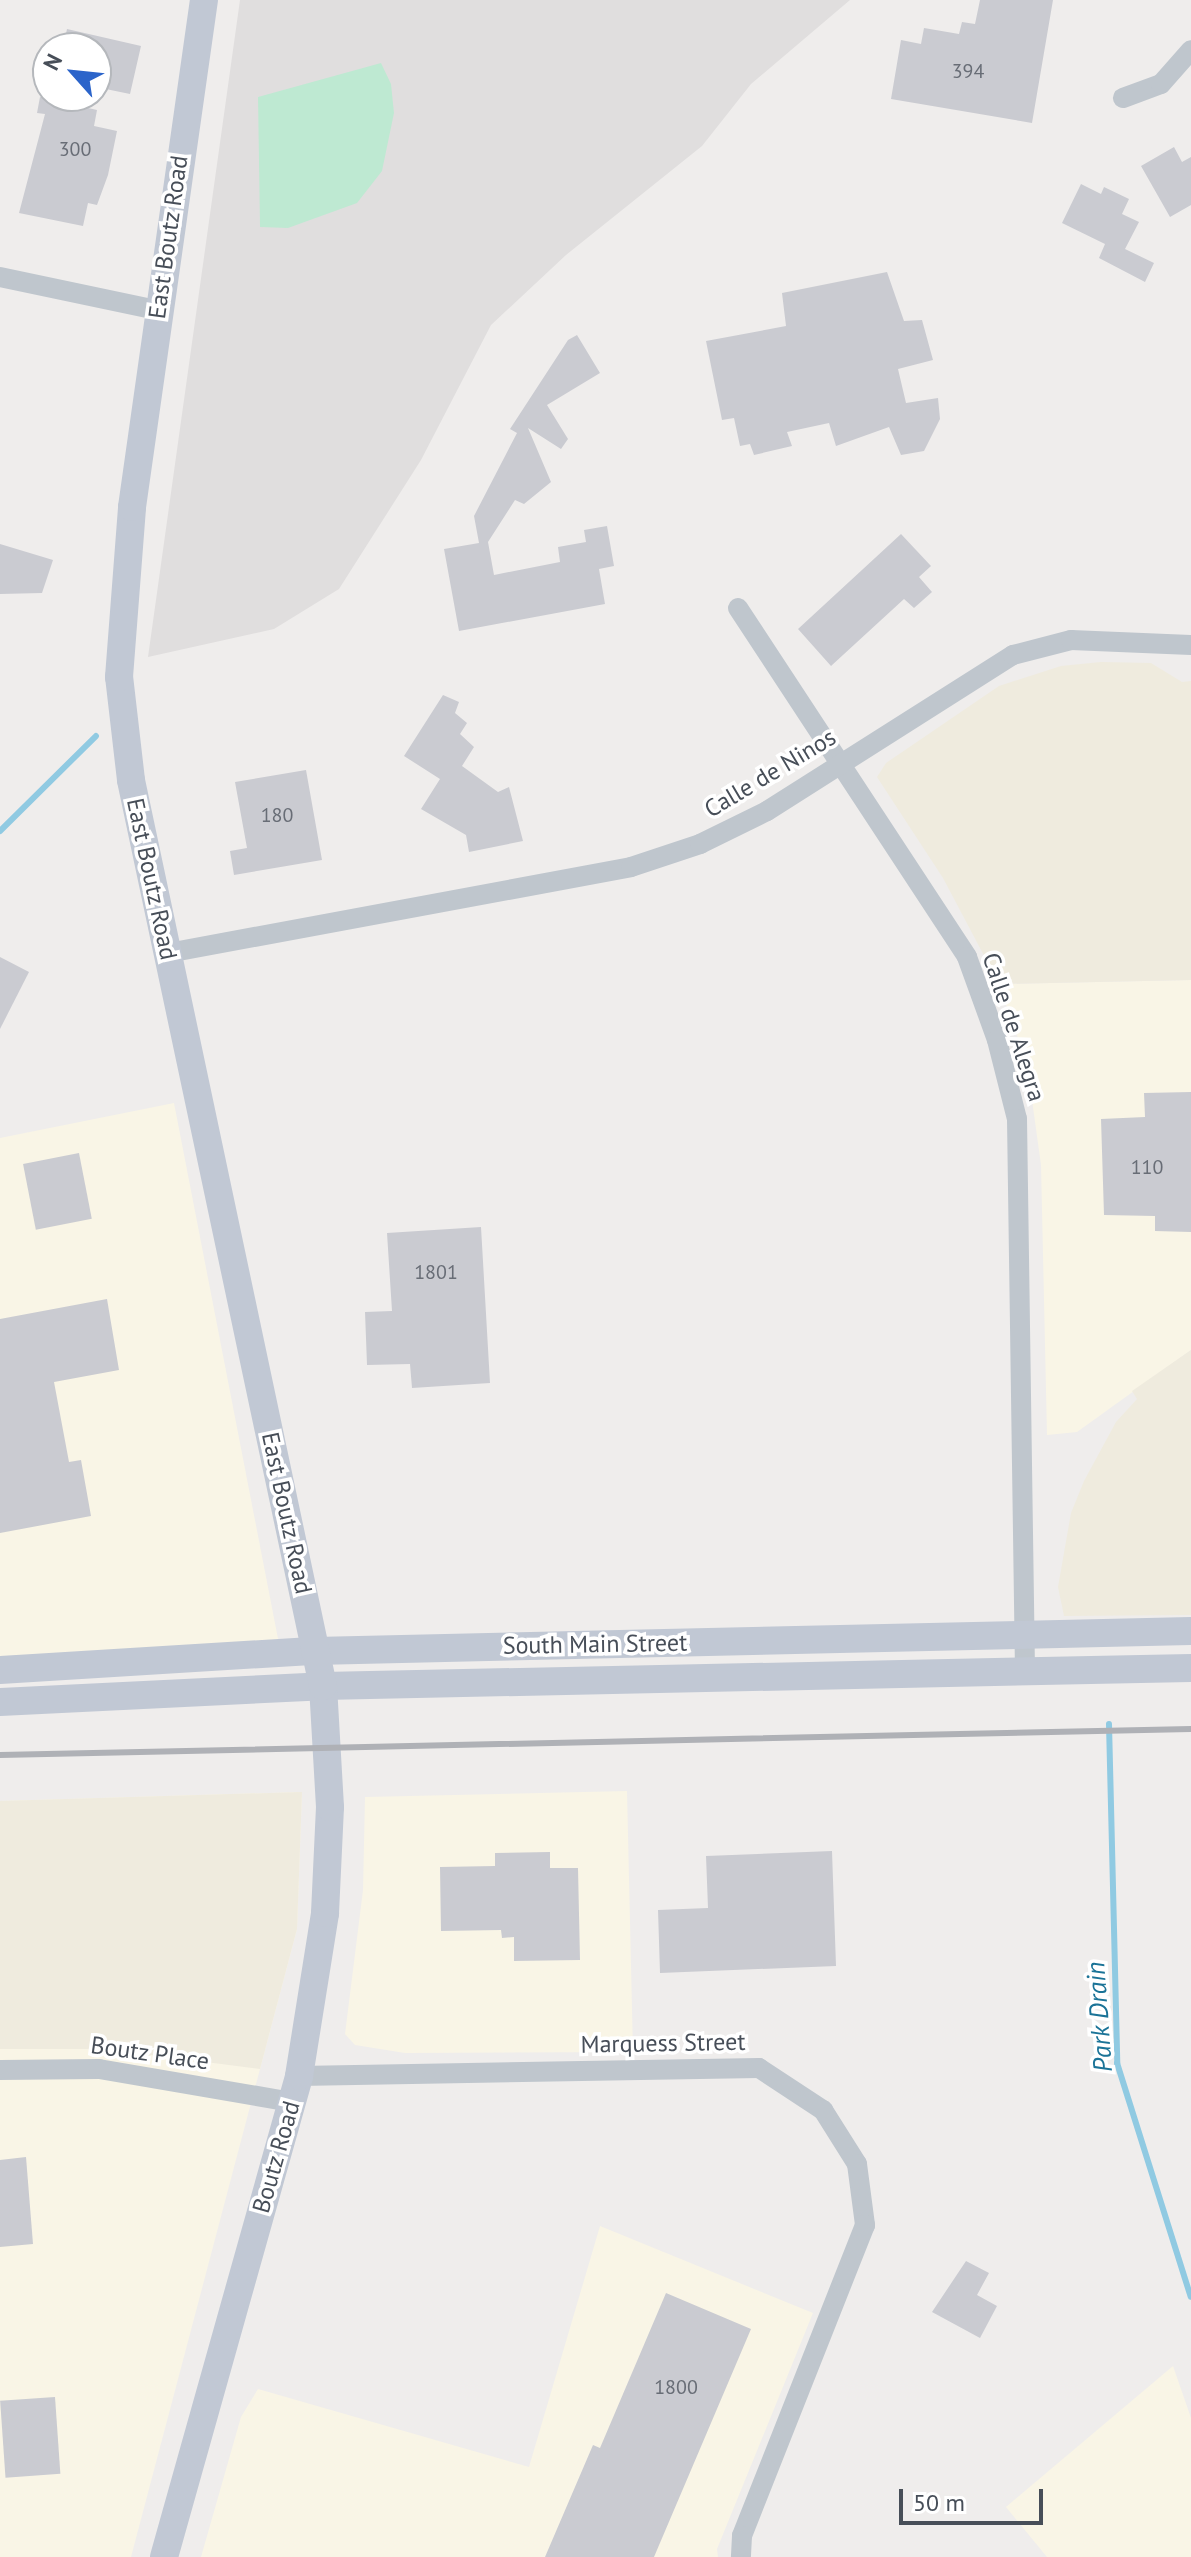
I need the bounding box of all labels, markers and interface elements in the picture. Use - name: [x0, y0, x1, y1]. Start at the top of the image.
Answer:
- north arrow: [32, 32, 112, 112]
- text: N: [37, 49, 68, 75]
- house number: 394: [952, 59, 984, 83]
- house number: 300: [59, 137, 91, 161]
- street label: East Boutz Road: [142, 153, 194, 321]
- street label: Calle de Ninos: [699, 723, 841, 823]
- street label: East Boutz Road: [121, 795, 183, 963]
- house number: 180: [261, 803, 293, 827]
- street label: Calle de Alegra: [976, 949, 1052, 1105]
- house number: 110: [1131, 1155, 1163, 1179]
- house number: 1801: [414, 1260, 458, 1284]
- street label: East Boutz Road: [256, 1429, 318, 1597]
- street label: South Main Street: [503, 1628, 687, 1660]
- water label: Park Drain: [1080, 1960, 1118, 2074]
- street label: Marquess Street: [580, 2027, 746, 2059]
- street label: Boutz Place: [89, 2030, 211, 2076]
- street label: Boutz Road: [246, 2097, 306, 2217]
- house number: 1800: [654, 2375, 698, 2399]
- scale bar: [903, 2473, 1047, 2523]
- text: 50 m: [913, 2487, 965, 2518]

